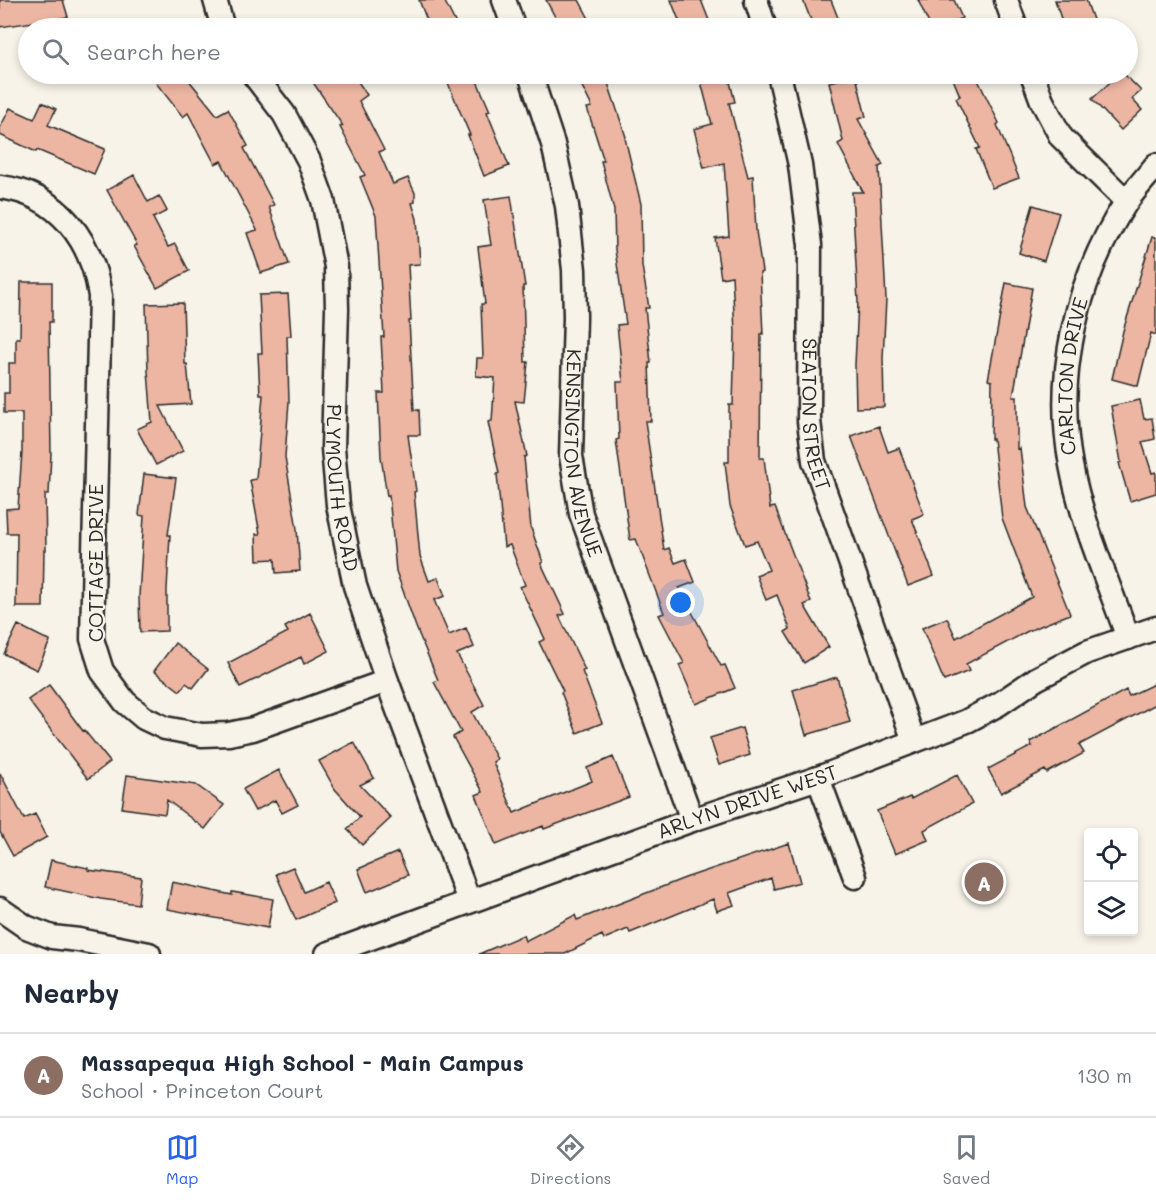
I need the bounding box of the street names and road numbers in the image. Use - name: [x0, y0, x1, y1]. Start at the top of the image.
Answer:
- street label: CARLTON DRIVE: [1051, 294, 1093, 457]
- street label: SEATON STREET: [797, 338, 838, 494]
- street label: KENSINGTON AVENUE: [559, 349, 609, 560]
- street label: PLYMOUTH ROAD: [321, 404, 366, 574]
- street label: COTTAGE DRIVE: [82, 484, 108, 642]
- street label: ARLYN DRIVE WEST: [653, 758, 841, 844]

